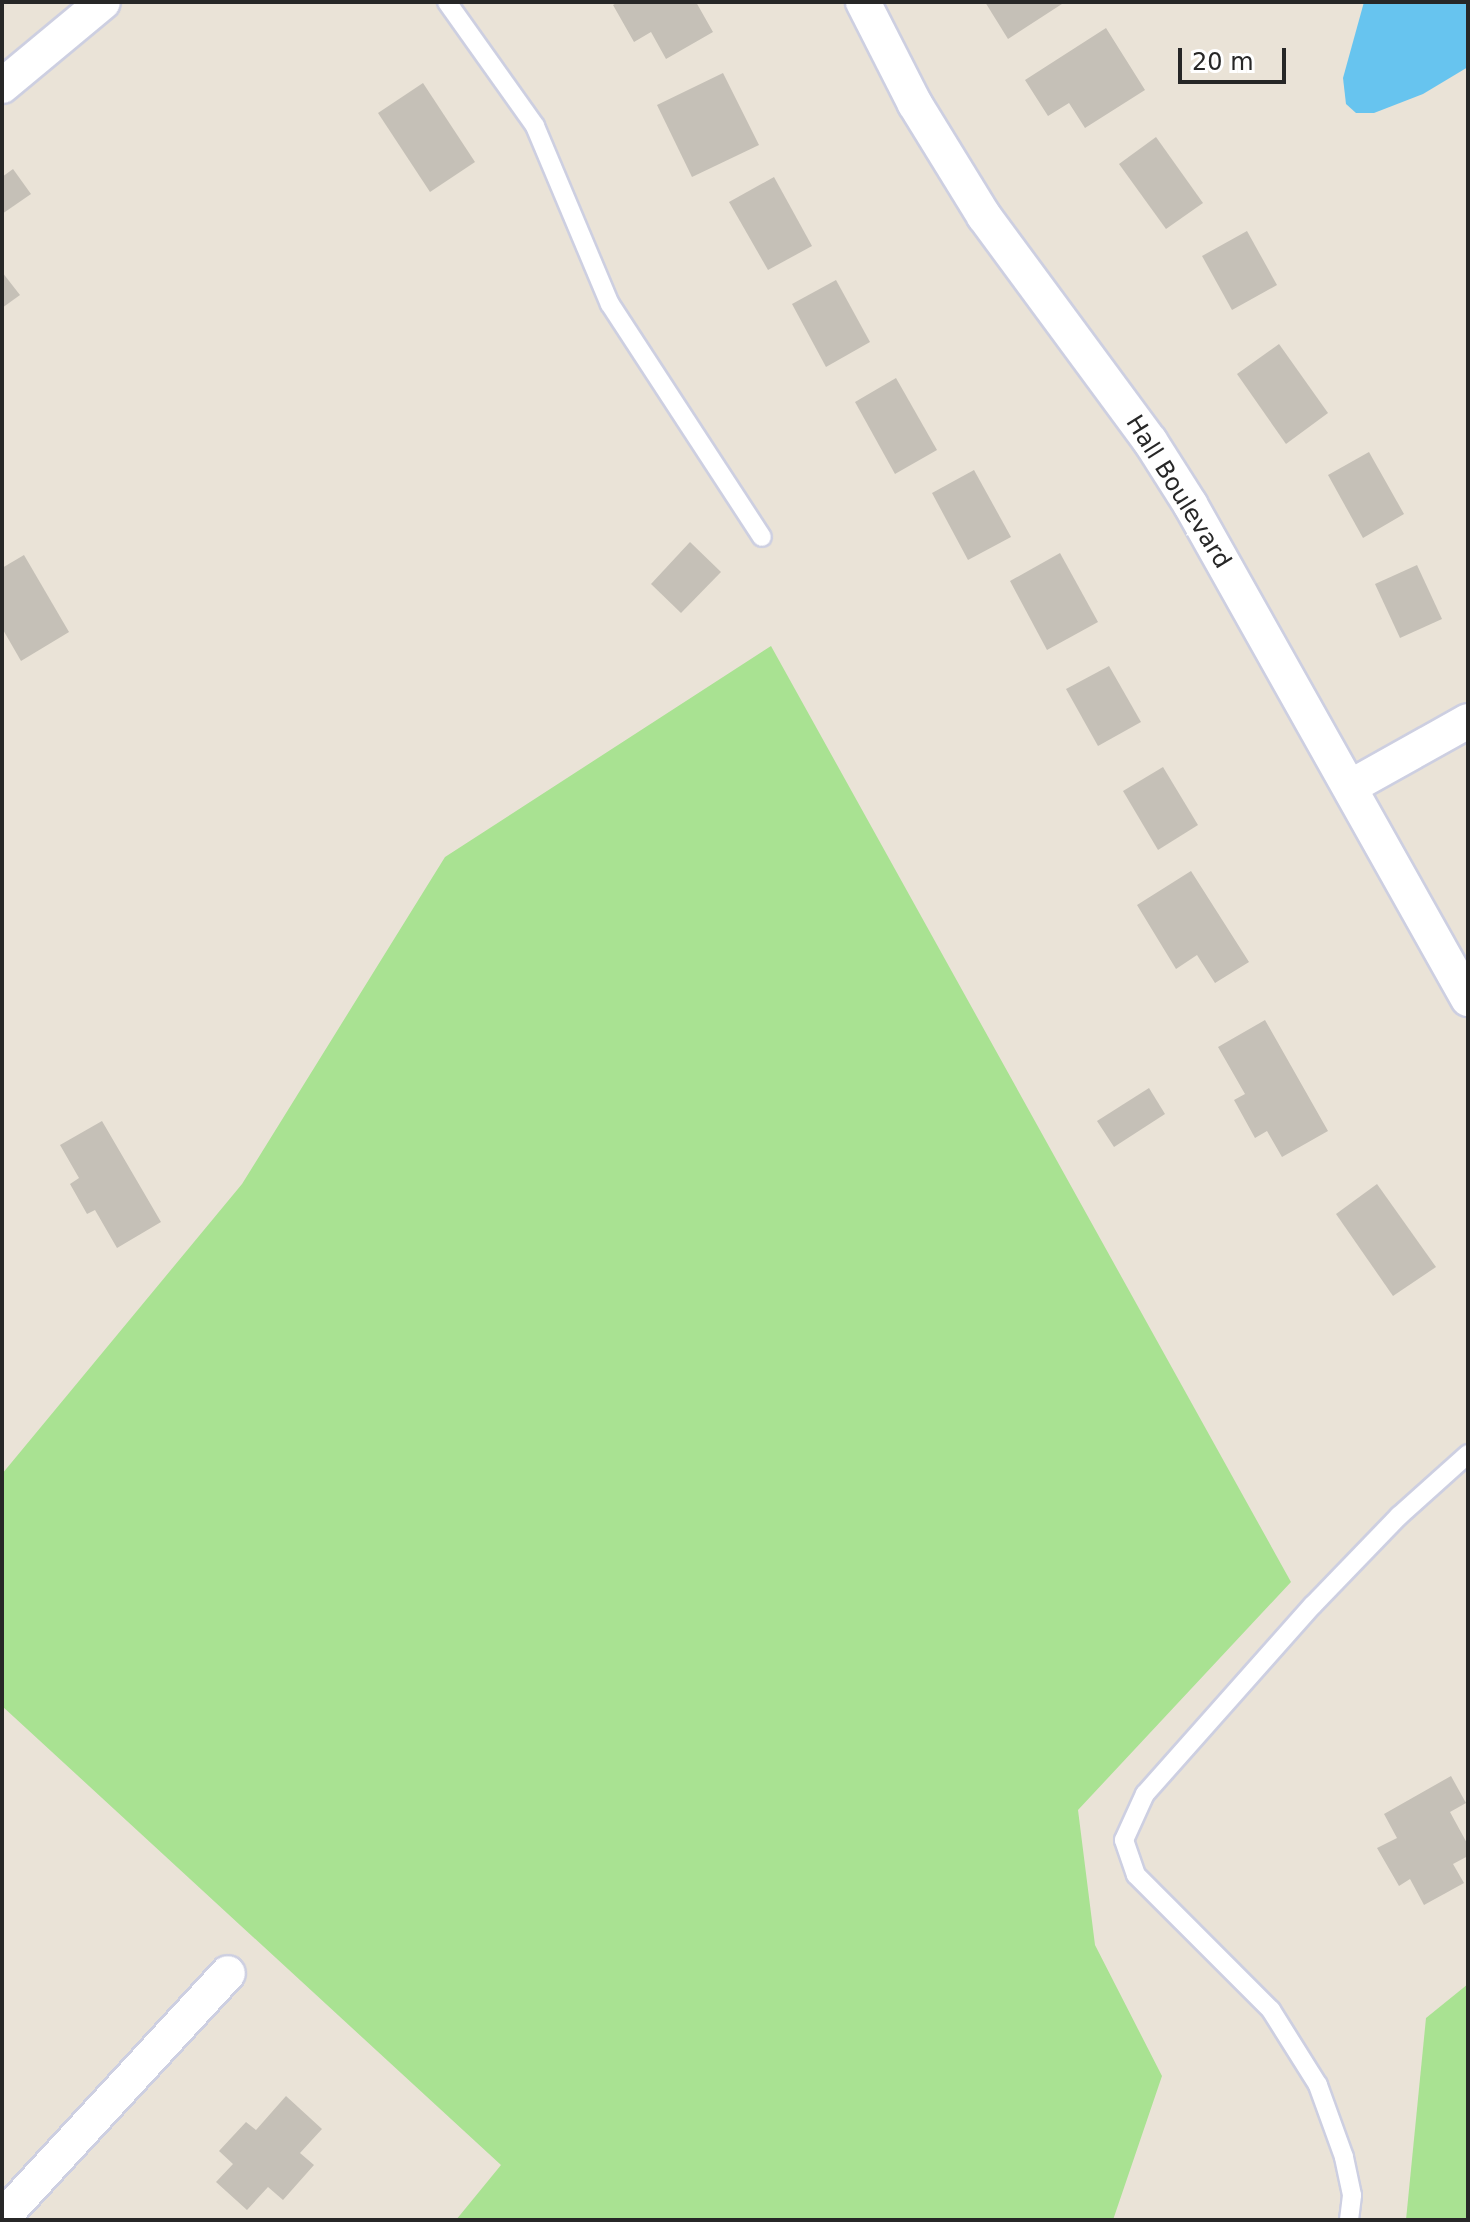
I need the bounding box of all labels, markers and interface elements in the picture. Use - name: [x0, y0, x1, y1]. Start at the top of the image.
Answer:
- scale bar: [1182, 32, 1290, 82]
- text: 20 m: [1192, 48, 1254, 76]
- street label: Hall Boulevard: [1119, 410, 1237, 574]

